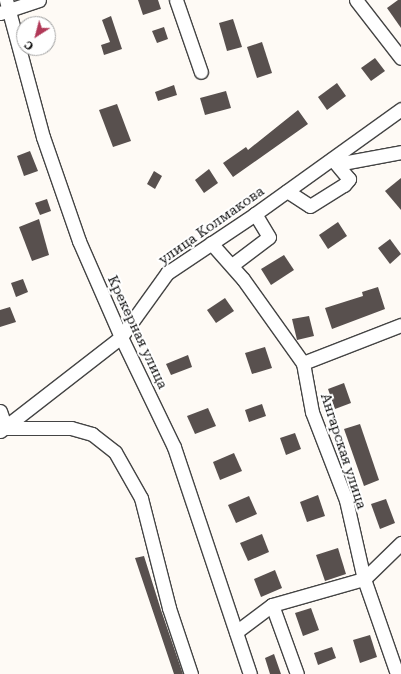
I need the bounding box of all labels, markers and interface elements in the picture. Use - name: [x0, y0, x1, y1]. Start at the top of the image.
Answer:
- north arrow: [16, 16, 56, 56]
- text: С: [22, 38, 36, 53]
- street label: улица Колмакова: [155, 182, 267, 268]
- street label: Крекерная улица: [104, 273, 172, 391]
- street label: Ангарская улица: [317, 391, 371, 511]

